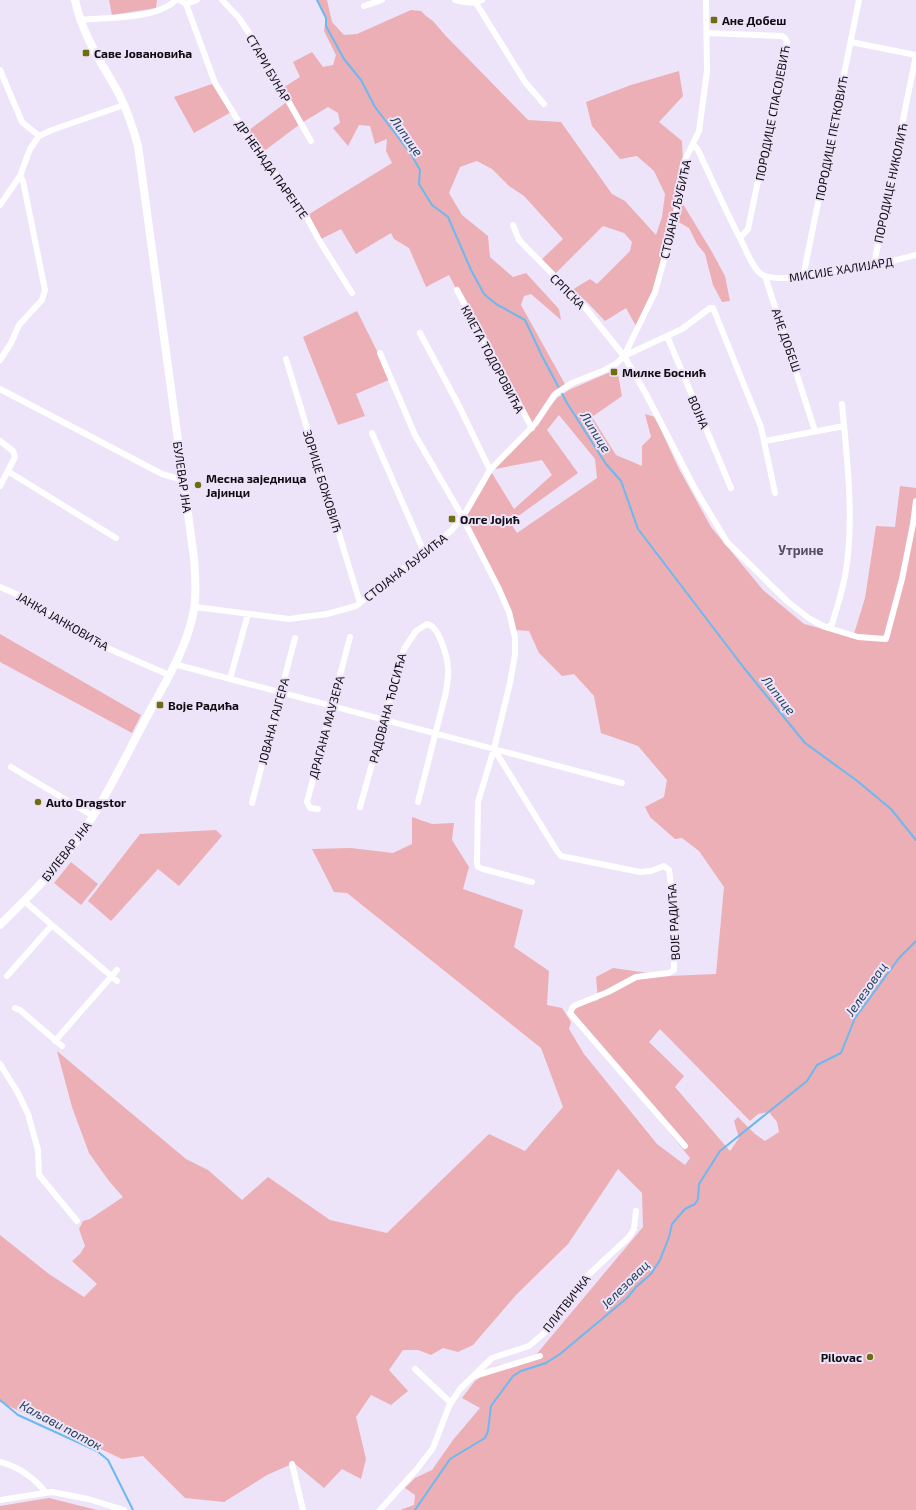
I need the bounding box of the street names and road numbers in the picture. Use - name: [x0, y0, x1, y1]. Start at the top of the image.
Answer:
- street label: СТАРИ БУНАР: [244, 32, 294, 104]
- street label: ПОРОДИЦЕ СПАСОЈЕВИЋ: [752, 44, 792, 182]
- street label: ПОРОДИЦЕ ПЕТКОВИЋ: [812, 74, 850, 202]
- street label: ДР НЕНАДА ПАРЕНТЕ: [232, 117, 312, 221]
- street label: ПОРОДИЦЕ НИКОЛИЋ: [870, 122, 910, 244]
- street label: СТОЈАНА ЉУБИЋА: [657, 157, 693, 260]
- street label: МИСИЈЕ ХАЛИЈАРД: [788, 254, 894, 284]
- street label: СРПСКА: [548, 271, 589, 312]
- street label: КМЕТА ТОДОРОВИЋА: [459, 303, 528, 416]
- street label: АНЕ ДОБЕШ: [770, 306, 804, 374]
- street label: ВОЈНА: [686, 393, 712, 431]
- street label: ЗОРИЦЕ БОЖОВИЋ: [301, 428, 345, 534]
- street label: БУЛЕВАР ЈНА: [171, 440, 195, 514]
- street label: СТОЈАНА ЉУБИЋА: [361, 530, 450, 604]
- street label: ЈАНКА ЈАНКОВИЋА: [14, 589, 112, 653]
- street label: РАДОВАНА ЋОСИЋА: [366, 651, 409, 764]
- street label: ДРАГАНА МАУЗЕРА: [305, 673, 347, 780]
- street label: ЈОВАНА ГАЈГЕРА: [255, 675, 291, 766]
- street label: БУЛЕВАР ЈНА: [38, 818, 94, 884]
- street label: ВОЈЕ РАДИЋА: [664, 883, 682, 961]
- street label: ПЛИТВИЧКА: [539, 1271, 593, 1335]

